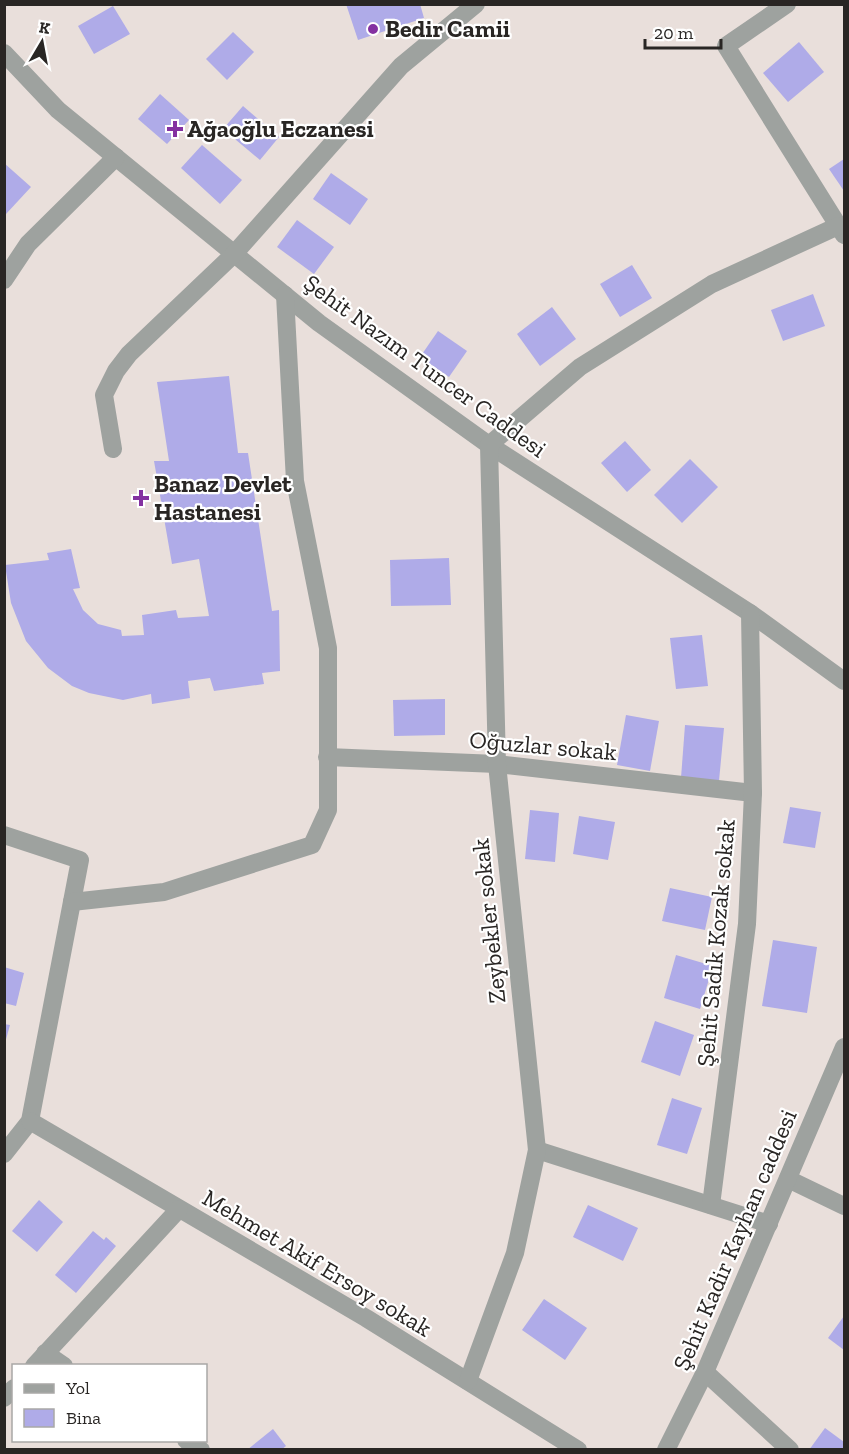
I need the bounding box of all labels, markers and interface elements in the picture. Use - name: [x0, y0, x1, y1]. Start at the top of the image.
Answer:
- north arrow: [12, 12, 72, 72]
- scale bar: [645, 12, 722, 50]
- place label: Bedir Camii: [385, 14, 510, 43]
- text: K: [38, 17, 52, 38]
- marker: Bedir Camii: [366, 22, 380, 36]
- text: 20 m: [654, 22, 694, 44]
- place label: Ağaoğlu Eczanesi: [187, 114, 374, 143]
- marker: Ağaoğlu Eczanesi: [168, 122, 182, 136]
- street label: Şehit Nazım Tuncer Caddesi: [298, 268, 552, 463]
- place label: Banaz Devlet Hastanesi: [154, 469, 292, 526]
- marker: Banaz Devlet Hastanesi: [132, 489, 150, 507]
- street label: Oğuzlar sokak: [468, 725, 618, 766]
- street label: Şehit Sadık Kozak sokak: [690, 818, 741, 1068]
- street label: Zeybekler sokak: [465, 837, 512, 1005]
- street label: Şehit Kadir Kayhan caddesi: [666, 1105, 803, 1375]
- street label: Mehmet Akif Ersoy sokak: [198, 1183, 437, 1343]
- legend: [12, 1364, 207, 1442]
- text: Yol: [65, 1377, 90, 1399]
- text: Bina: [66, 1407, 101, 1429]

